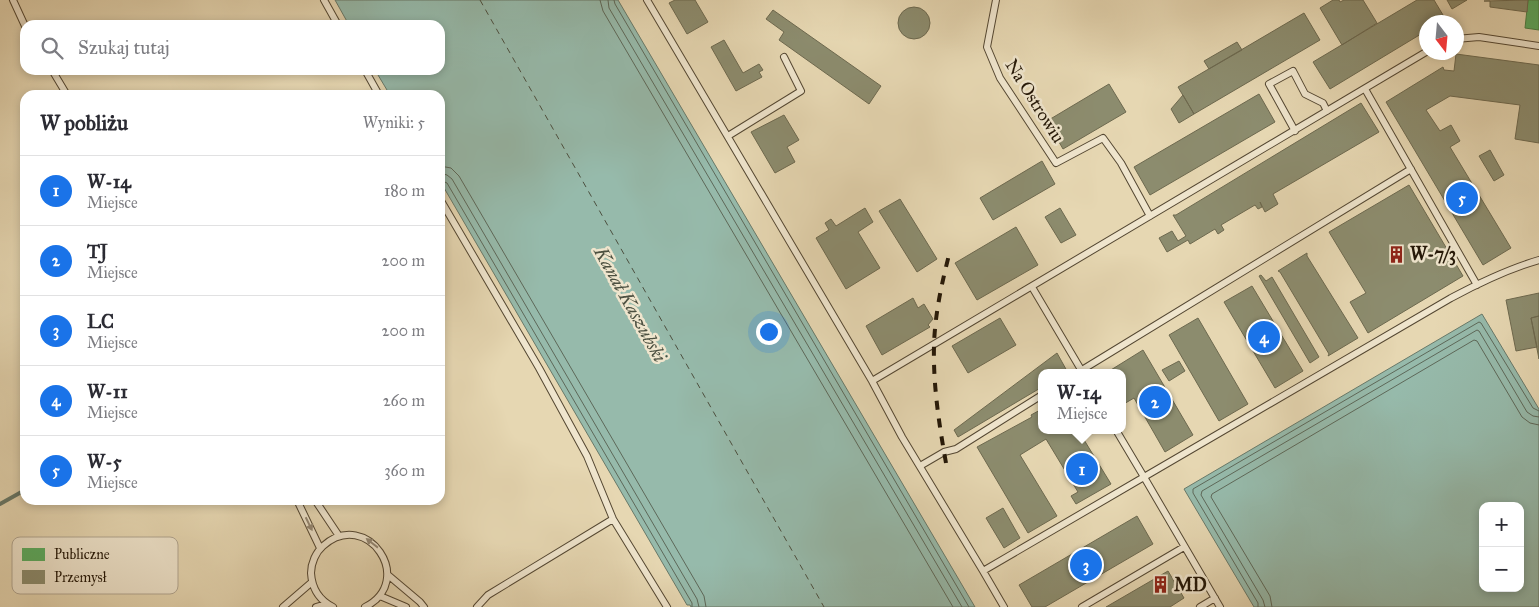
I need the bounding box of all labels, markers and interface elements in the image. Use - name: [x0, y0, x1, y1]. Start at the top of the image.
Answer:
- north arrow: [1419, 15, 1464, 60]
- search box: [20, 20, 445, 75]
- icon: search: [38, 34, 66, 62]
- text: Szukaj tutaj: [78, 36, 170, 59]
- street label: Na Ostrowiu: [1001, 55, 1070, 147]
- text: W pobliżu: [40, 110, 128, 136]
- text: Wyniki: 5: [363, 113, 425, 132]
- text: W-14: [87, 170, 131, 193]
- pin: 5: [1446, 179, 1478, 217]
- text: 1: [53, 181, 59, 200]
- text: 180 m: [384, 181, 425, 200]
- text: Miejsce: [87, 193, 138, 212]
- text: TJ: [87, 240, 108, 263]
- water label: Kanał Kaszubski: [589, 242, 672, 366]
- place label: W-7/3: [1410, 243, 1456, 266]
- building icon: W-7/3: [1386, 244, 1406, 264]
- text: 2: [52, 251, 60, 270]
- text: 200 m: [382, 251, 425, 270]
- text: Miejsce: [87, 263, 138, 282]
- text: LC: [87, 310, 114, 333]
- pin: 4: [1248, 318, 1280, 356]
- your location: [756, 319, 782, 345]
- text: 3: [53, 321, 59, 340]
- text: 200 m: [382, 321, 425, 340]
- text: Miejsce: [87, 333, 138, 352]
- popup: [1038, 369, 1126, 434]
- text: W-11: [87, 380, 128, 403]
- text: W-14: [1057, 381, 1101, 404]
- pin: 2: [1139, 383, 1171, 421]
- text: 4: [52, 391, 60, 410]
- text: 260 m: [383, 391, 425, 410]
- text: Miejsce: [87, 403, 138, 422]
- text: Miejsce: [1057, 404, 1107, 423]
- text: W-5: [87, 450, 122, 473]
- pin: 1: [1066, 450, 1098, 488]
- text: 5: [52, 461, 60, 480]
- text: 360 m: [384, 461, 425, 480]
- text: Miejsce: [87, 473, 138, 492]
- map controls: [1479, 502, 1524, 592]
- button: +: [1479, 502, 1524, 547]
- one-way arrow: [305, 517, 313, 531]
- legend: [12, 537, 178, 594]
- one-way arrow: [365, 538, 378, 549]
- text: Publiczne: [54, 546, 110, 563]
- pin: 3: [1070, 546, 1102, 584]
- button: −: [1479, 547, 1524, 592]
- text: Przemysł: [54, 569, 107, 586]
- place label: MD: [1174, 574, 1207, 596]
- building icon: MD: [1150, 575, 1170, 595]

